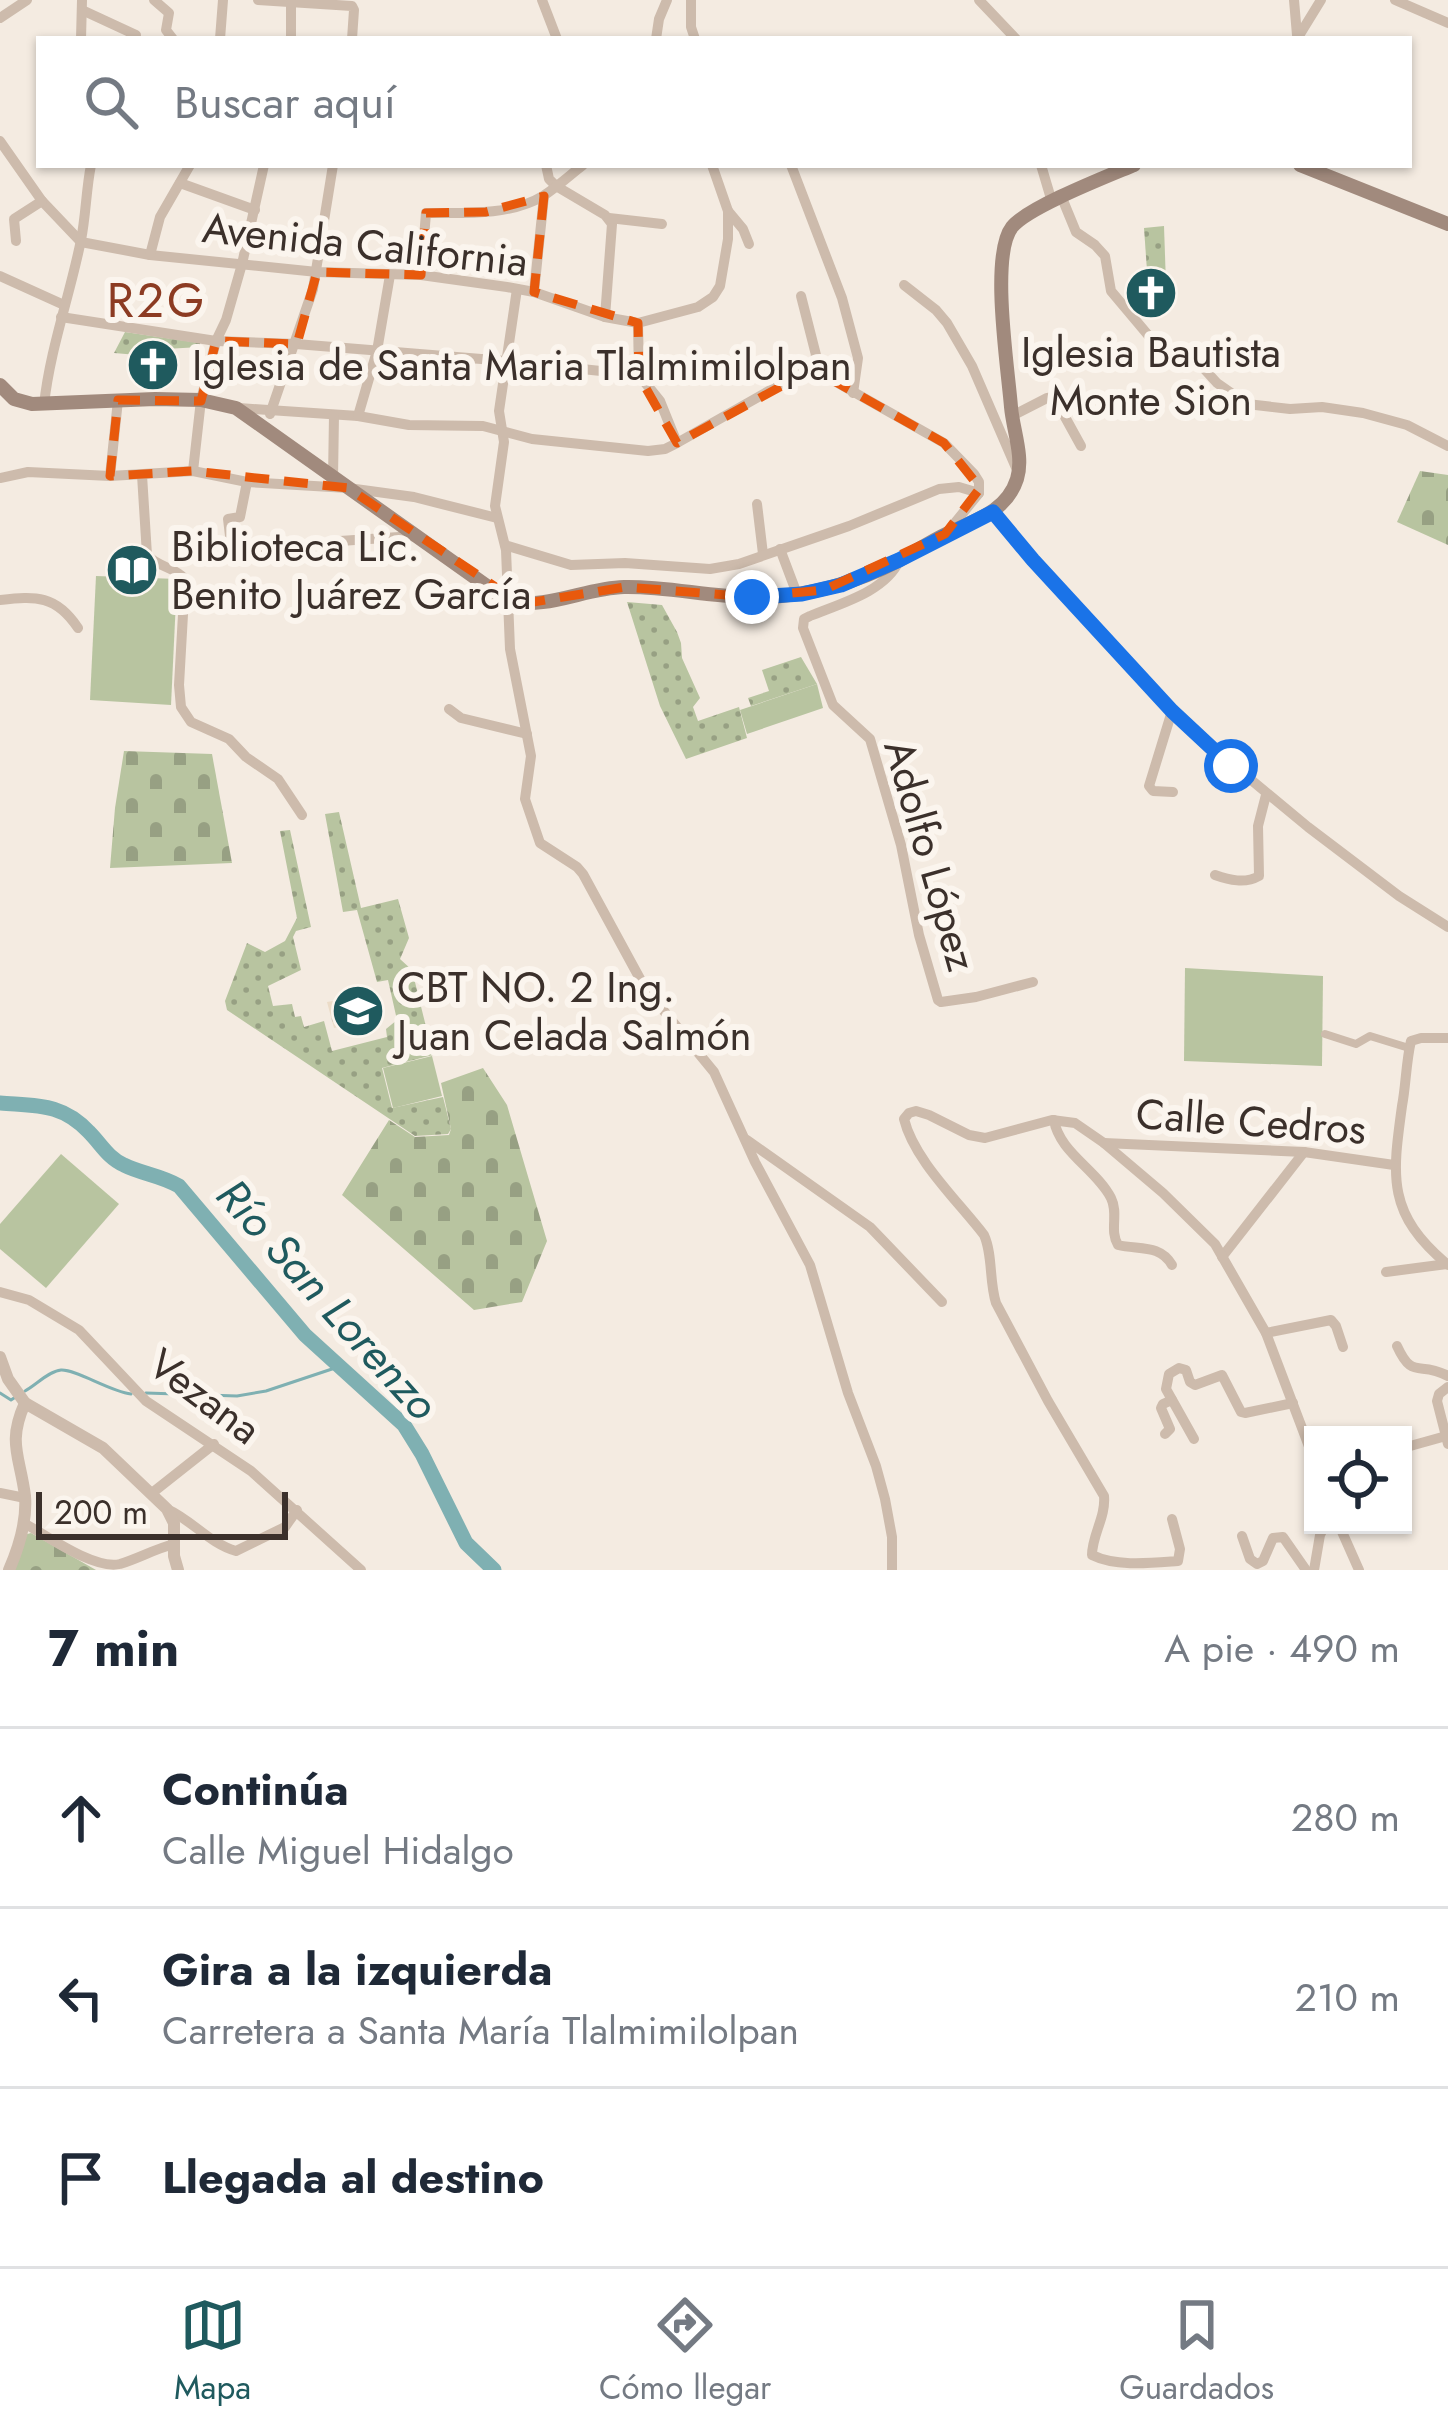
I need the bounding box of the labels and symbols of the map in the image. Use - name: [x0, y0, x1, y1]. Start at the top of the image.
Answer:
- street label: Avenida California: [199, 197, 531, 292]
- church icon: Iglesia Bautista Monte Sion: [1123, 265, 1179, 321]
- district label: R2G: [107, 266, 207, 335]
- place label: Iglesia Bautista Monte Sion: [1021, 322, 1281, 431]
- place label: Iglesia de Santa Maria Tlalmimilolpan: [192, 335, 852, 396]
- church icon: Iglesia de Santa Maria Tlalmimilolpan: [125, 337, 181, 393]
- place label: Biblioteca Lic. Benito Juárez García: [171, 516, 532, 625]
- library icon: Biblioteca Lic. Benito Juárez García: [104, 542, 160, 598]
- route end: [725, 570, 779, 624]
- street label: Adolfo López: [868, 732, 993, 978]
- route start: [1204, 739, 1258, 793]
- place label: CBT NO. 2 Ing. Juan Celada Salmón: [392, 957, 752, 1066]
- school or university icon: CBT NO. 2 Ing. Juan Celada Salmón: [330, 983, 386, 1039]
- street label: Calle Cedros: [1134, 1083, 1368, 1160]
- water label: Río San Lorenzo: [201, 1164, 454, 1434]
- street label: Vezana: [136, 1334, 274, 1459]
- scale bar: [36, 1486, 288, 1539]

